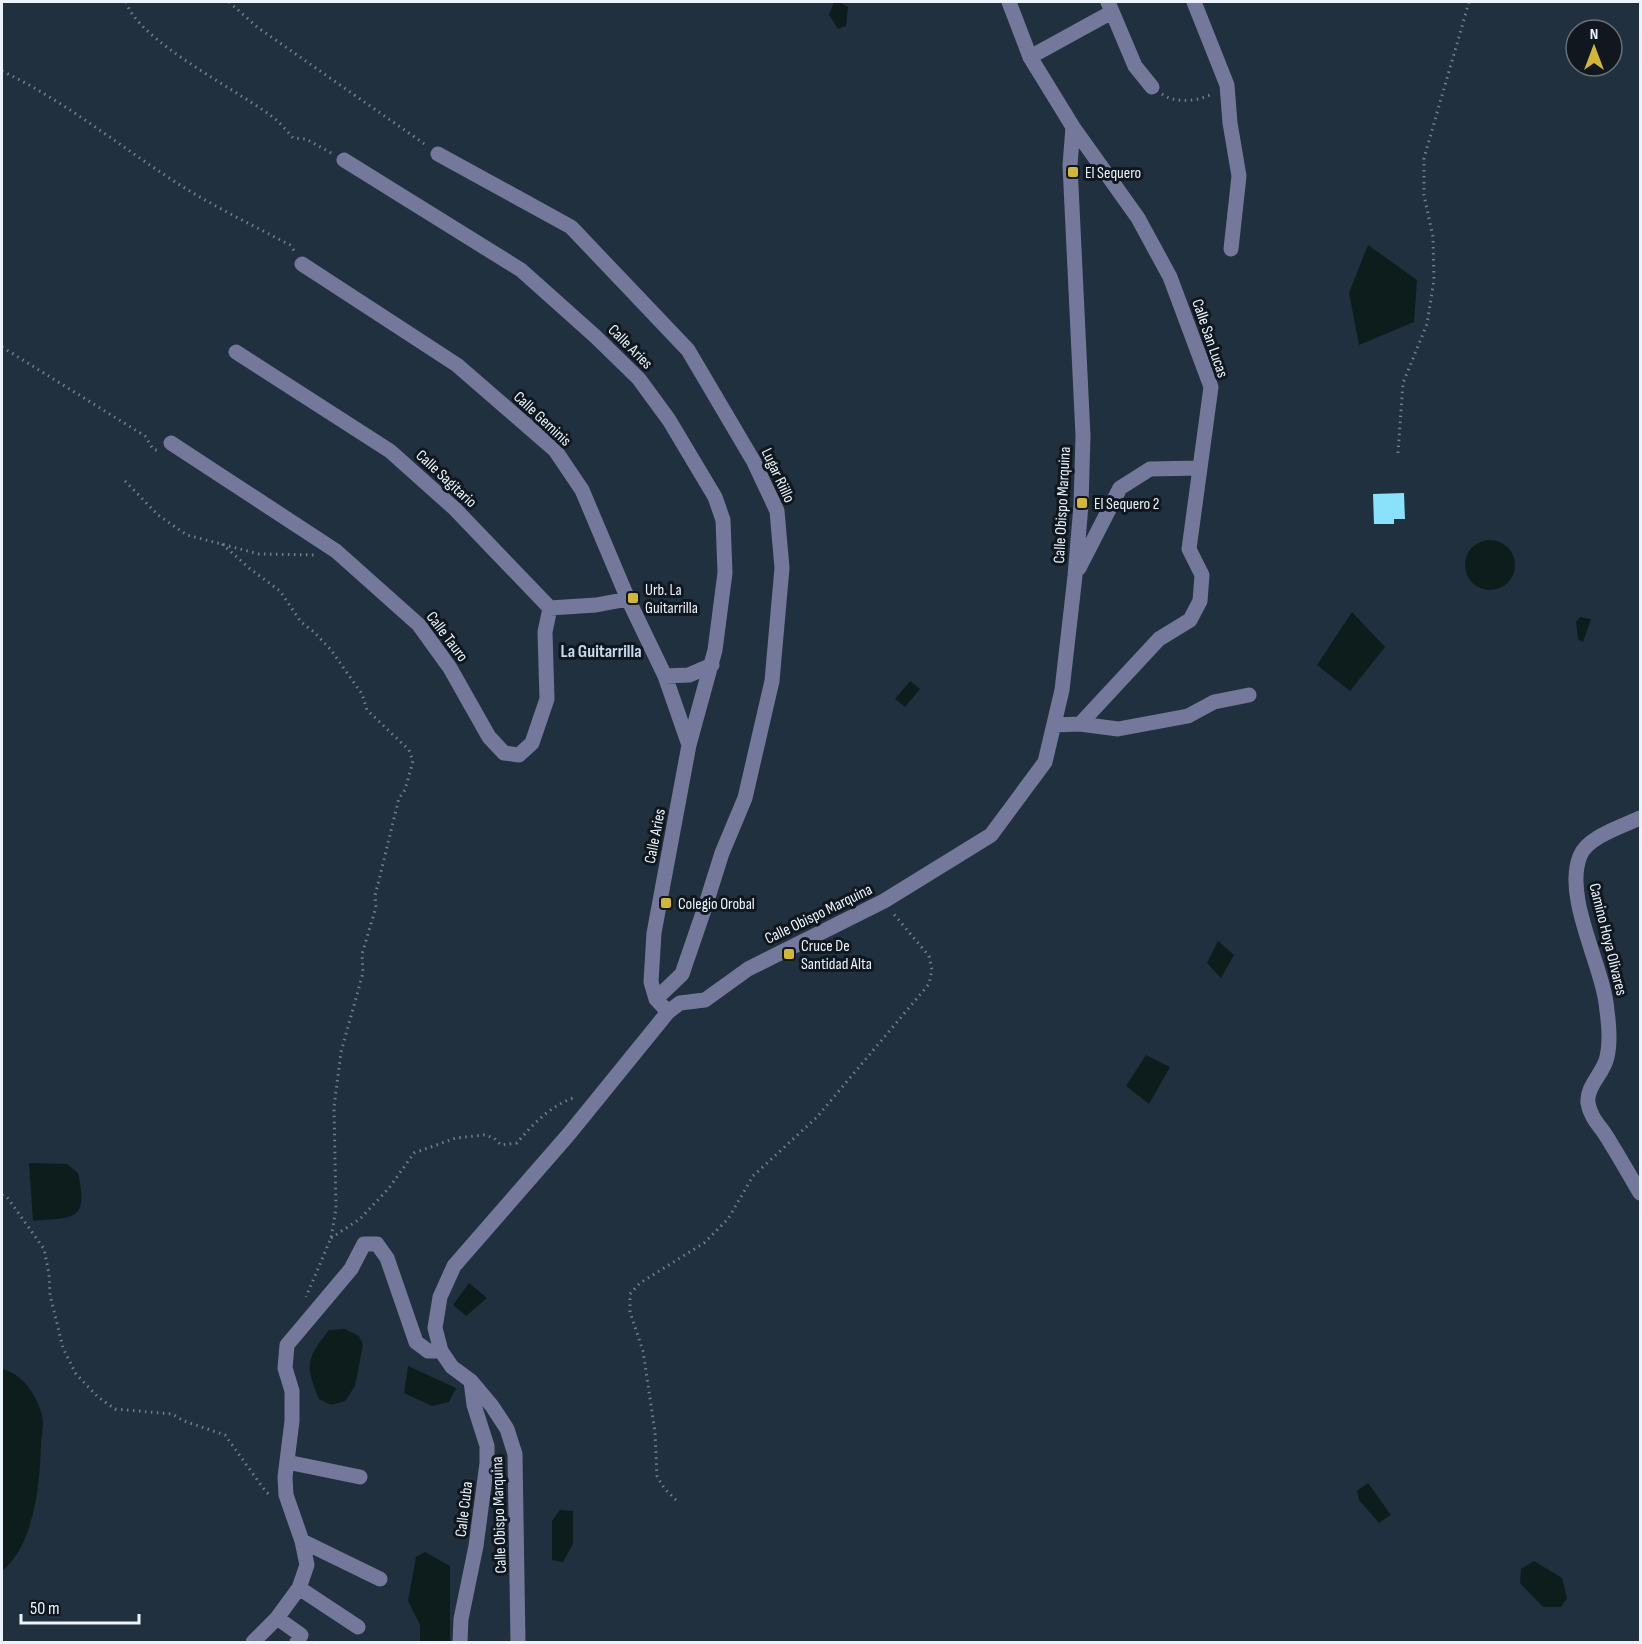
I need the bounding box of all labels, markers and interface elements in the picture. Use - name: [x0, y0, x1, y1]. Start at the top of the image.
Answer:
- north arrow: [1564, 18, 1624, 78]
- text: N: [1590, 25, 1598, 44]
- place label: El Sequero: [1085, 164, 1141, 183]
- marker: El Sequero: [1066, 165, 1080, 179]
- street label: Calle San Lucas: [1187, 297, 1232, 380]
- street label: Calle Aries: [604, 321, 656, 374]
- street label: Calle Geminis: [509, 388, 575, 451]
- street label: Lugar Riillo: [757, 445, 799, 506]
- street label: Calle Sagitario: [412, 446, 480, 512]
- street label: Calle Obispo Marquina: [1050, 446, 1075, 564]
- place label: El Sequero 2: [1094, 495, 1159, 514]
- marker: El Sequero 2: [1075, 496, 1089, 510]
- place label: Urb. La Guitarrilla: [645, 581, 698, 618]
- marker: Urb. La Guitarrilla: [626, 591, 640, 605]
- street label: Calle Tauro: [422, 608, 472, 666]
- district label: La Guitarrilla: [560, 641, 642, 662]
- street label: Calle Aries: [641, 807, 670, 865]
- street label: Calle Obispo Marquina: [762, 880, 875, 949]
- street label: Camino Hoya Olivares: [1584, 881, 1631, 998]
- place label: Colegio Orobal: [678, 895, 755, 914]
- marker: Colegio Orobal: [659, 896, 673, 910]
- place label: Cruce De Santidad Alta: [801, 937, 872, 974]
- marker: Cruce De Santidad Alta: [782, 947, 796, 961]
- street label: Calle Obispo Marquina: [488, 1456, 511, 1574]
- street label: Calle Cuba: [452, 1480, 477, 1538]
- scale bar: [21, 1587, 140, 1625]
- text: 50 m: [30, 1598, 60, 1619]

